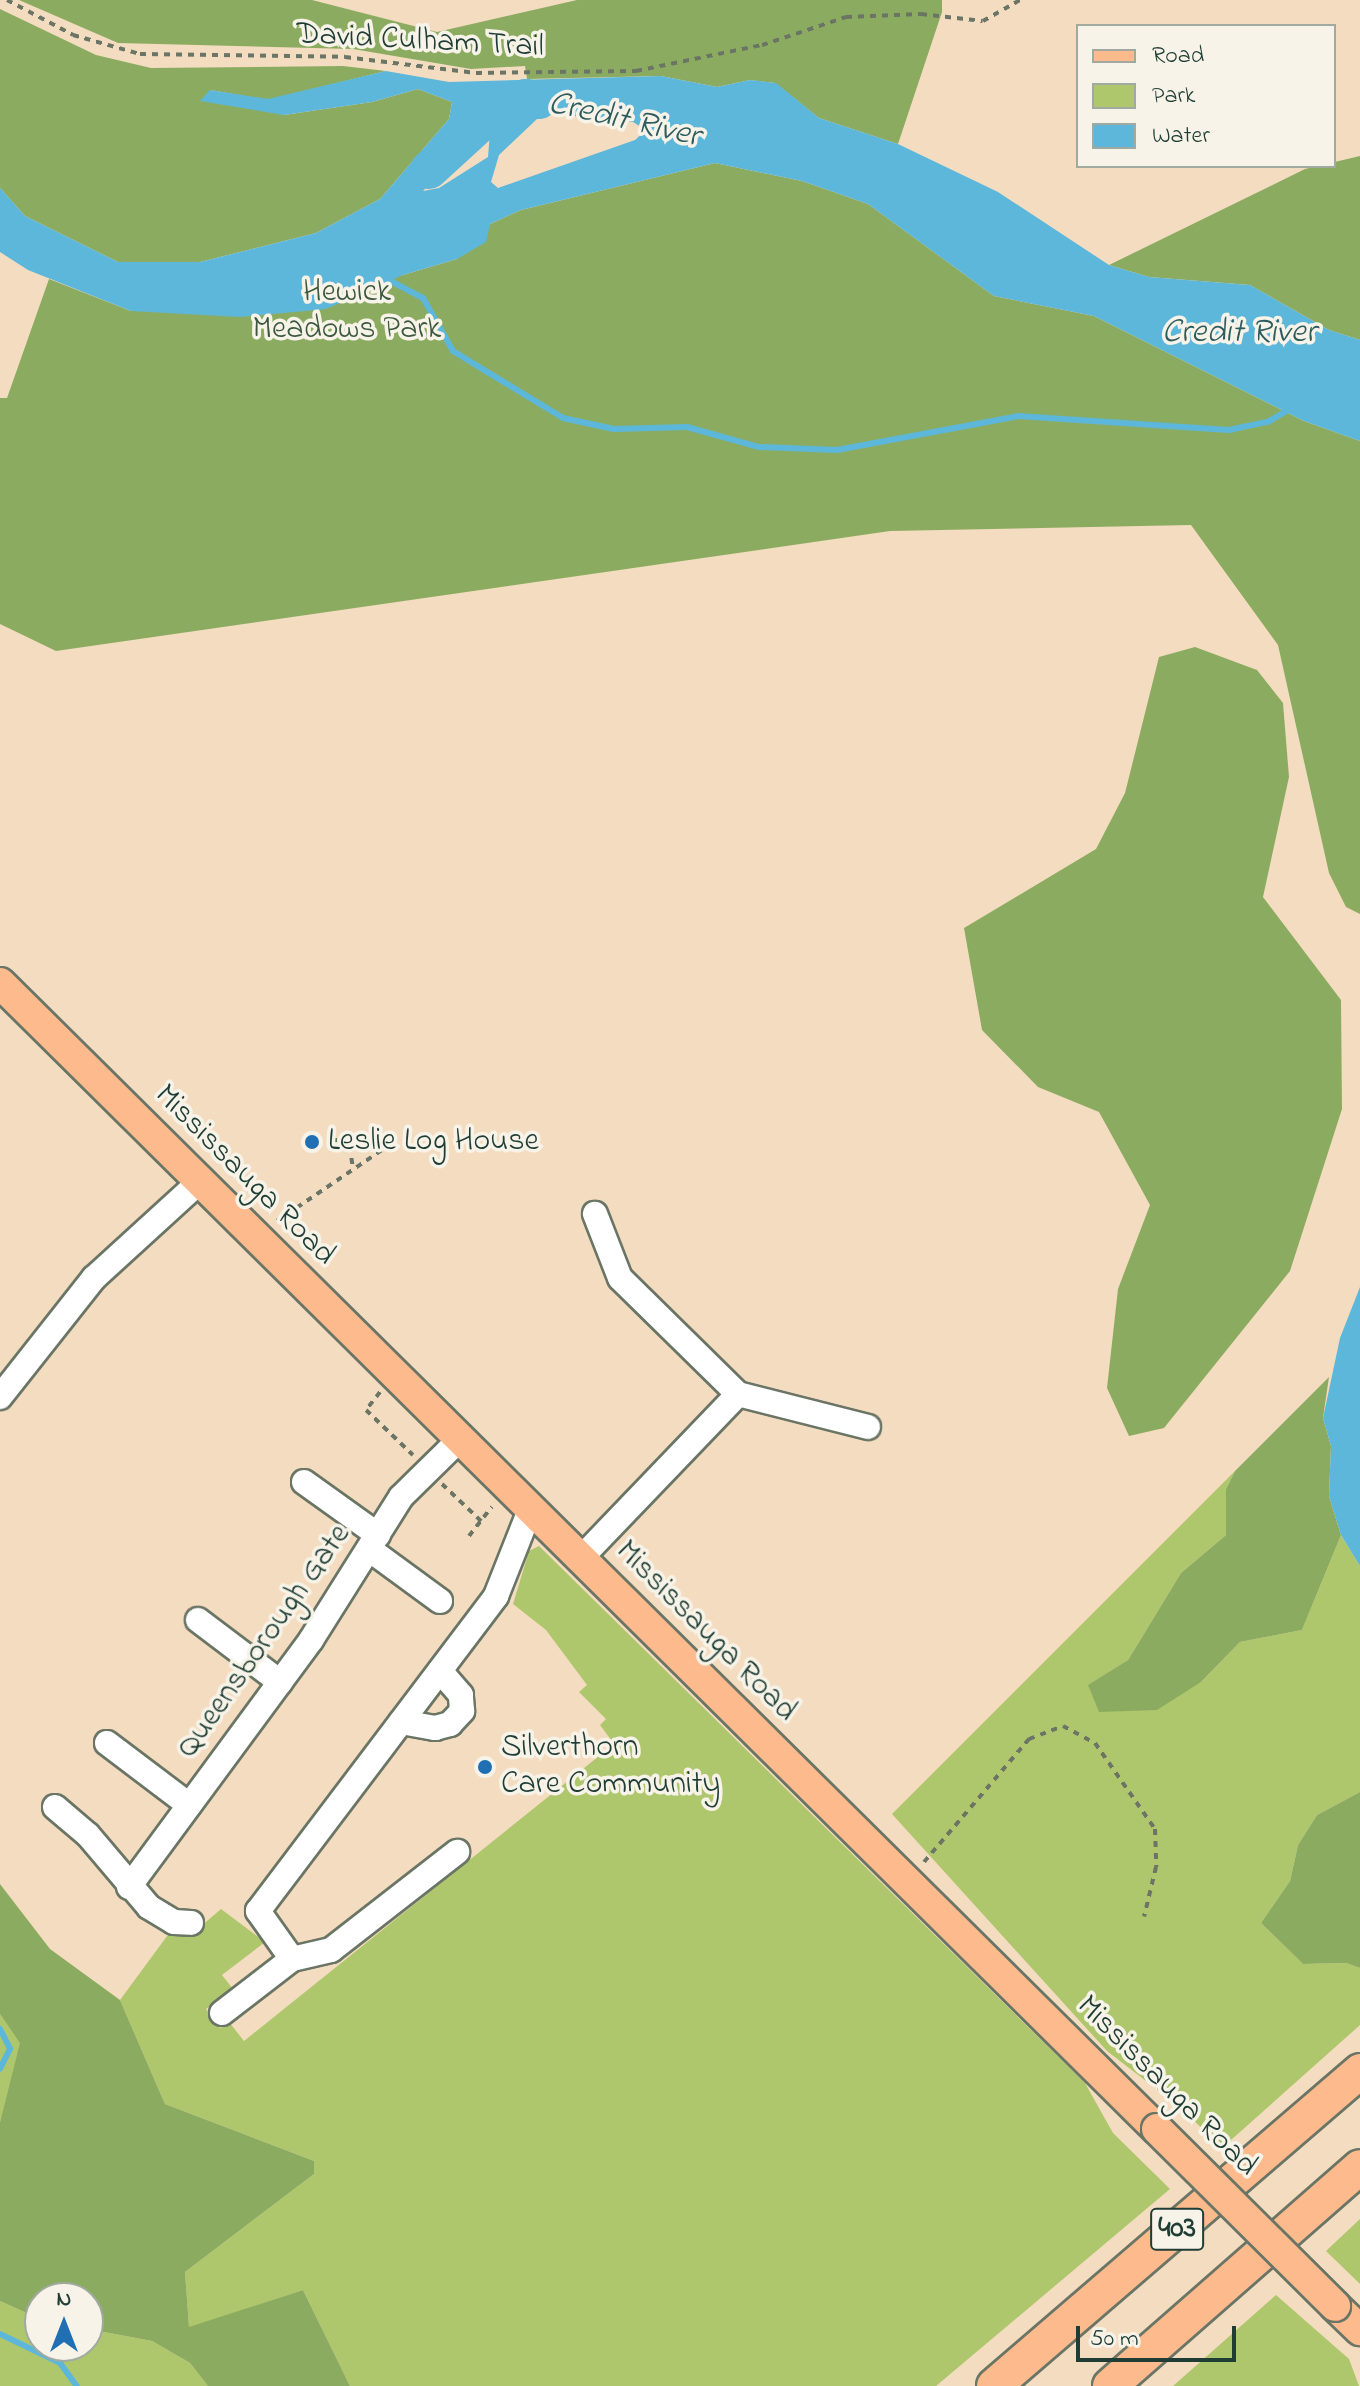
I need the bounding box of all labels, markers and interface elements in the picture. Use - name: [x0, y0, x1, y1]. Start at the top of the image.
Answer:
- street label: David Culham Trail: [295, 16, 545, 68]
- legend: [1076, 24, 1336, 168]
- text: Road: [1152, 39, 1204, 74]
- text: Park: [1152, 79, 1195, 114]
- water label: Credit River: [544, 84, 704, 158]
- text: Water: [1152, 119, 1210, 154]
- park label: Hewick Meadows Park: [253, 275, 441, 350]
- water label: Credit River: [1162, 314, 1316, 354]
- street label: Mississauga Road: [145, 1077, 343, 1275]
- place label: Leslie Log House: [328, 1123, 539, 1161]
- marker: Leslie Log House: [303, 1133, 321, 1151]
- street label: Queensborough Gate: [170, 1518, 360, 1766]
- street label: Mississauga Road: [606, 1533, 804, 1731]
- place label: Silverthorn Care Community: [501, 1730, 720, 1805]
- marker: Silverthorn Care Community: [476, 1758, 494, 1776]
- street label: Mississauga Road: [1067, 1988, 1265, 2186]
- road number: 403: [1149, 2203, 1205, 2255]
- north arrow: [24, 2282, 104, 2362]
- text: N: [57, 2284, 71, 2316]
- scale bar: [1080, 2310, 1240, 2360]
- text: 50 m: [1090, 2322, 1139, 2357]

